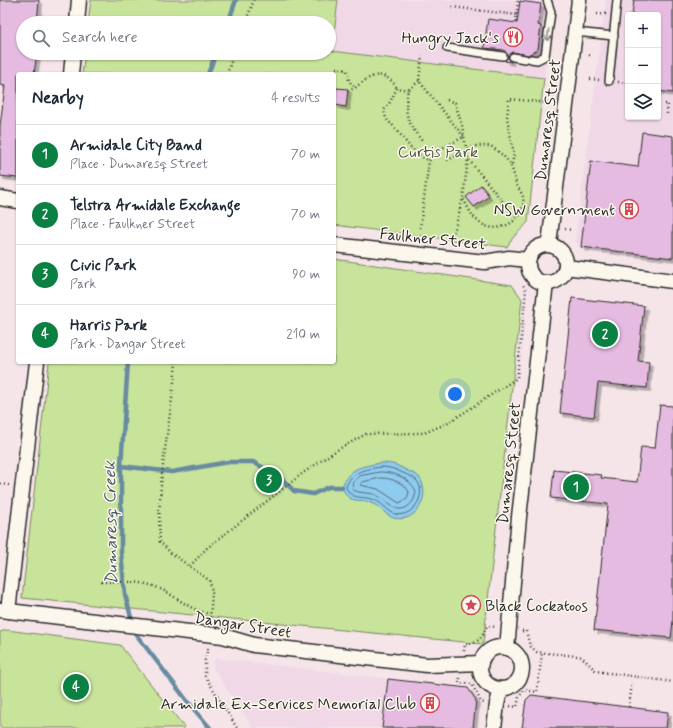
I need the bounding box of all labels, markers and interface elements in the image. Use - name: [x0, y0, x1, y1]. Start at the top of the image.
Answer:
- map controls: [625, 12, 661, 120]
- button: +: [625, 12, 661, 48]
- search box: [16, 16, 336, 60]
- restaurant icon: Hungry Jack's: [502, 26, 524, 48]
- icon: search: [30, 27, 52, 49]
- text: Search here: [62, 28, 138, 48]
- place label: Hungry Jack's: [401, 28, 499, 50]
- one-way arrow: [544, 28, 552, 41]
- button: −: [625, 48, 661, 84]
- street label: Dumaresq Street: [531, 58, 566, 182]
- button: layers: [625, 84, 661, 120]
- text: Nearby: [32, 87, 84, 109]
- text: 4 results: [271, 90, 320, 107]
- text: Armidale City Band: [70, 136, 202, 156]
- park label: Curtis Park: [398, 142, 478, 163]
- text: 1: [42, 146, 48, 163]
- text: 70 m: [291, 146, 320, 163]
- text: Place · Dumaresq Street: [70, 156, 208, 173]
- text: Telstra Armidale Exchange: [70, 196, 241, 216]
- building icon: NSW Government: [618, 198, 640, 220]
- place label: NSW Government: [494, 200, 615, 221]
- text: 2: [42, 206, 48, 223]
- text: 70 m: [291, 206, 320, 223]
- text: Place · Faulkner Street: [70, 216, 195, 233]
- street label: Faulkner Street: [379, 223, 487, 256]
- text: Civic Park: [70, 256, 136, 276]
- text: 3: [42, 266, 48, 283]
- text: 90 m: [292, 266, 320, 283]
- text: Park: [70, 276, 96, 293]
- text: Harris Park: [70, 316, 147, 336]
- pin: 2: [592, 319, 618, 349]
- text: 4: [41, 326, 49, 343]
- text: 210 m: [286, 326, 320, 343]
- text: Park · Dangar Street: [70, 336, 185, 353]
- your location: [445, 384, 465, 404]
- street label: Dumaresq Street: [493, 401, 526, 525]
- water label: Dumaresq Creek: [99, 459, 123, 585]
- pin: 3: [256, 465, 282, 495]
- pin: 1: [563, 472, 589, 502]
- place icon: Black Cockatoos: [460, 594, 482, 616]
- place label: Black Cockatoos: [485, 596, 588, 617]
- street label: Dangar Street: [193, 607, 293, 645]
- pin: 4: [63, 672, 89, 702]
- building icon: Armidale Ex-Services Memorial Club: [419, 692, 441, 714]
- place label: Armidale Ex-Services Memorial Club: [160, 694, 416, 715]

